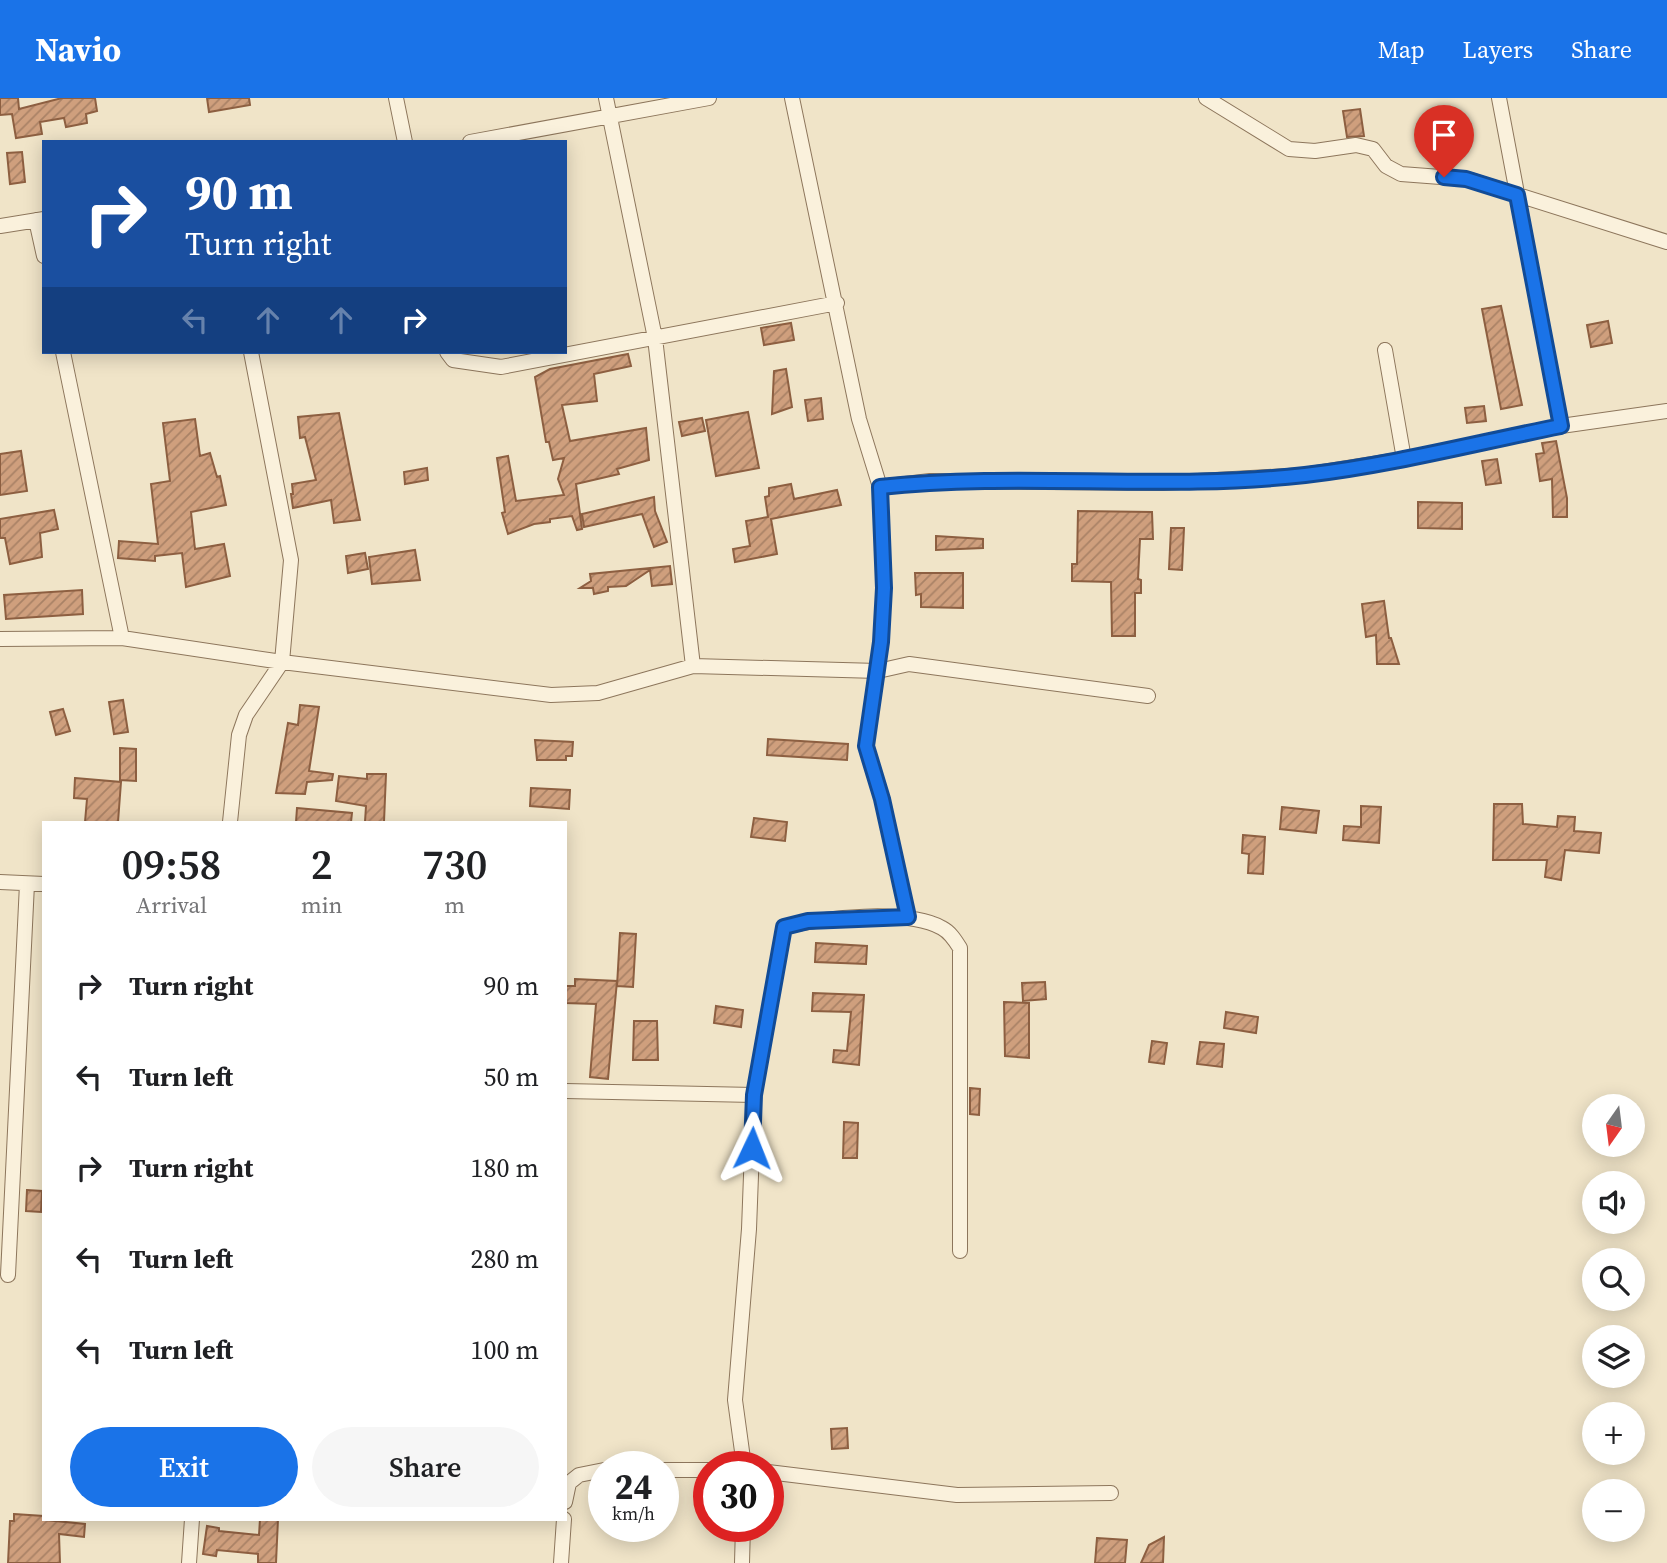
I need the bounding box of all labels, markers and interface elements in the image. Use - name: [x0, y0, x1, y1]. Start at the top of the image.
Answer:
- text: Navio: [35, 27, 121, 72]
- text: Map: [1378, 33, 1425, 66]
- text: Layers: [1463, 33, 1533, 66]
- text: Share: [1571, 33, 1632, 66]
- pin: [1414, 105, 1474, 177]
- icon: arrive: [1425, 116, 1463, 154]
- text: 90 m: [185, 158, 293, 225]
- icon: right: [70, 168, 161, 259]
- text: Turn right: [185, 222, 331, 266]
- icon: left: [176, 301, 214, 339]
- icon: ahead: [249, 301, 287, 339]
- icon: ahead: [322, 301, 360, 339]
- icon: right: [395, 301, 433, 339]
- text: 09:58: [121, 835, 221, 893]
- text: 2: [311, 835, 333, 893]
- text: 730: [422, 835, 487, 893]
- text: Arrival: [136, 889, 207, 921]
- text: min: [301, 889, 342, 921]
- text: m: [444, 889, 465, 921]
- icon: right: [70, 967, 108, 1005]
- text: Turn right: [129, 968, 253, 1004]
- text: 90 m: [484, 968, 539, 1004]
- icon: left: [70, 1058, 108, 1096]
- text: Turn left: [129, 1059, 233, 1095]
- text: 50 m: [484, 1059, 539, 1095]
- north arrow: [1582, 1094, 1645, 1157]
- map controls: [1582, 1094, 1645, 1542]
- position arrow: [715, 1111, 789, 1185]
- icon: right: [70, 1149, 108, 1187]
- text: Turn right: [129, 1150, 253, 1186]
- text: 180 m: [471, 1150, 539, 1186]
- button: sound: [1582, 1171, 1645, 1234]
- icon: left: [70, 1240, 108, 1278]
- text: Turn left: [129, 1241, 233, 1277]
- text: 280 m: [471, 1241, 539, 1277]
- button: search: [1582, 1248, 1645, 1311]
- button: layers: [1582, 1325, 1645, 1388]
- icon: left: [70, 1331, 108, 1369]
- text: Turn left: [129, 1332, 233, 1368]
- text: 100 m: [471, 1332, 539, 1368]
- button: +: [1582, 1402, 1645, 1465]
- button: Exit: [70, 1427, 298, 1507]
- button: Share: [312, 1427, 539, 1507]
- speed limit sign: 30: [693, 1451, 784, 1542]
- text: 24: [615, 1463, 652, 1511]
- button: −: [1582, 1479, 1645, 1542]
- text: km/h: [612, 1501, 655, 1526]

